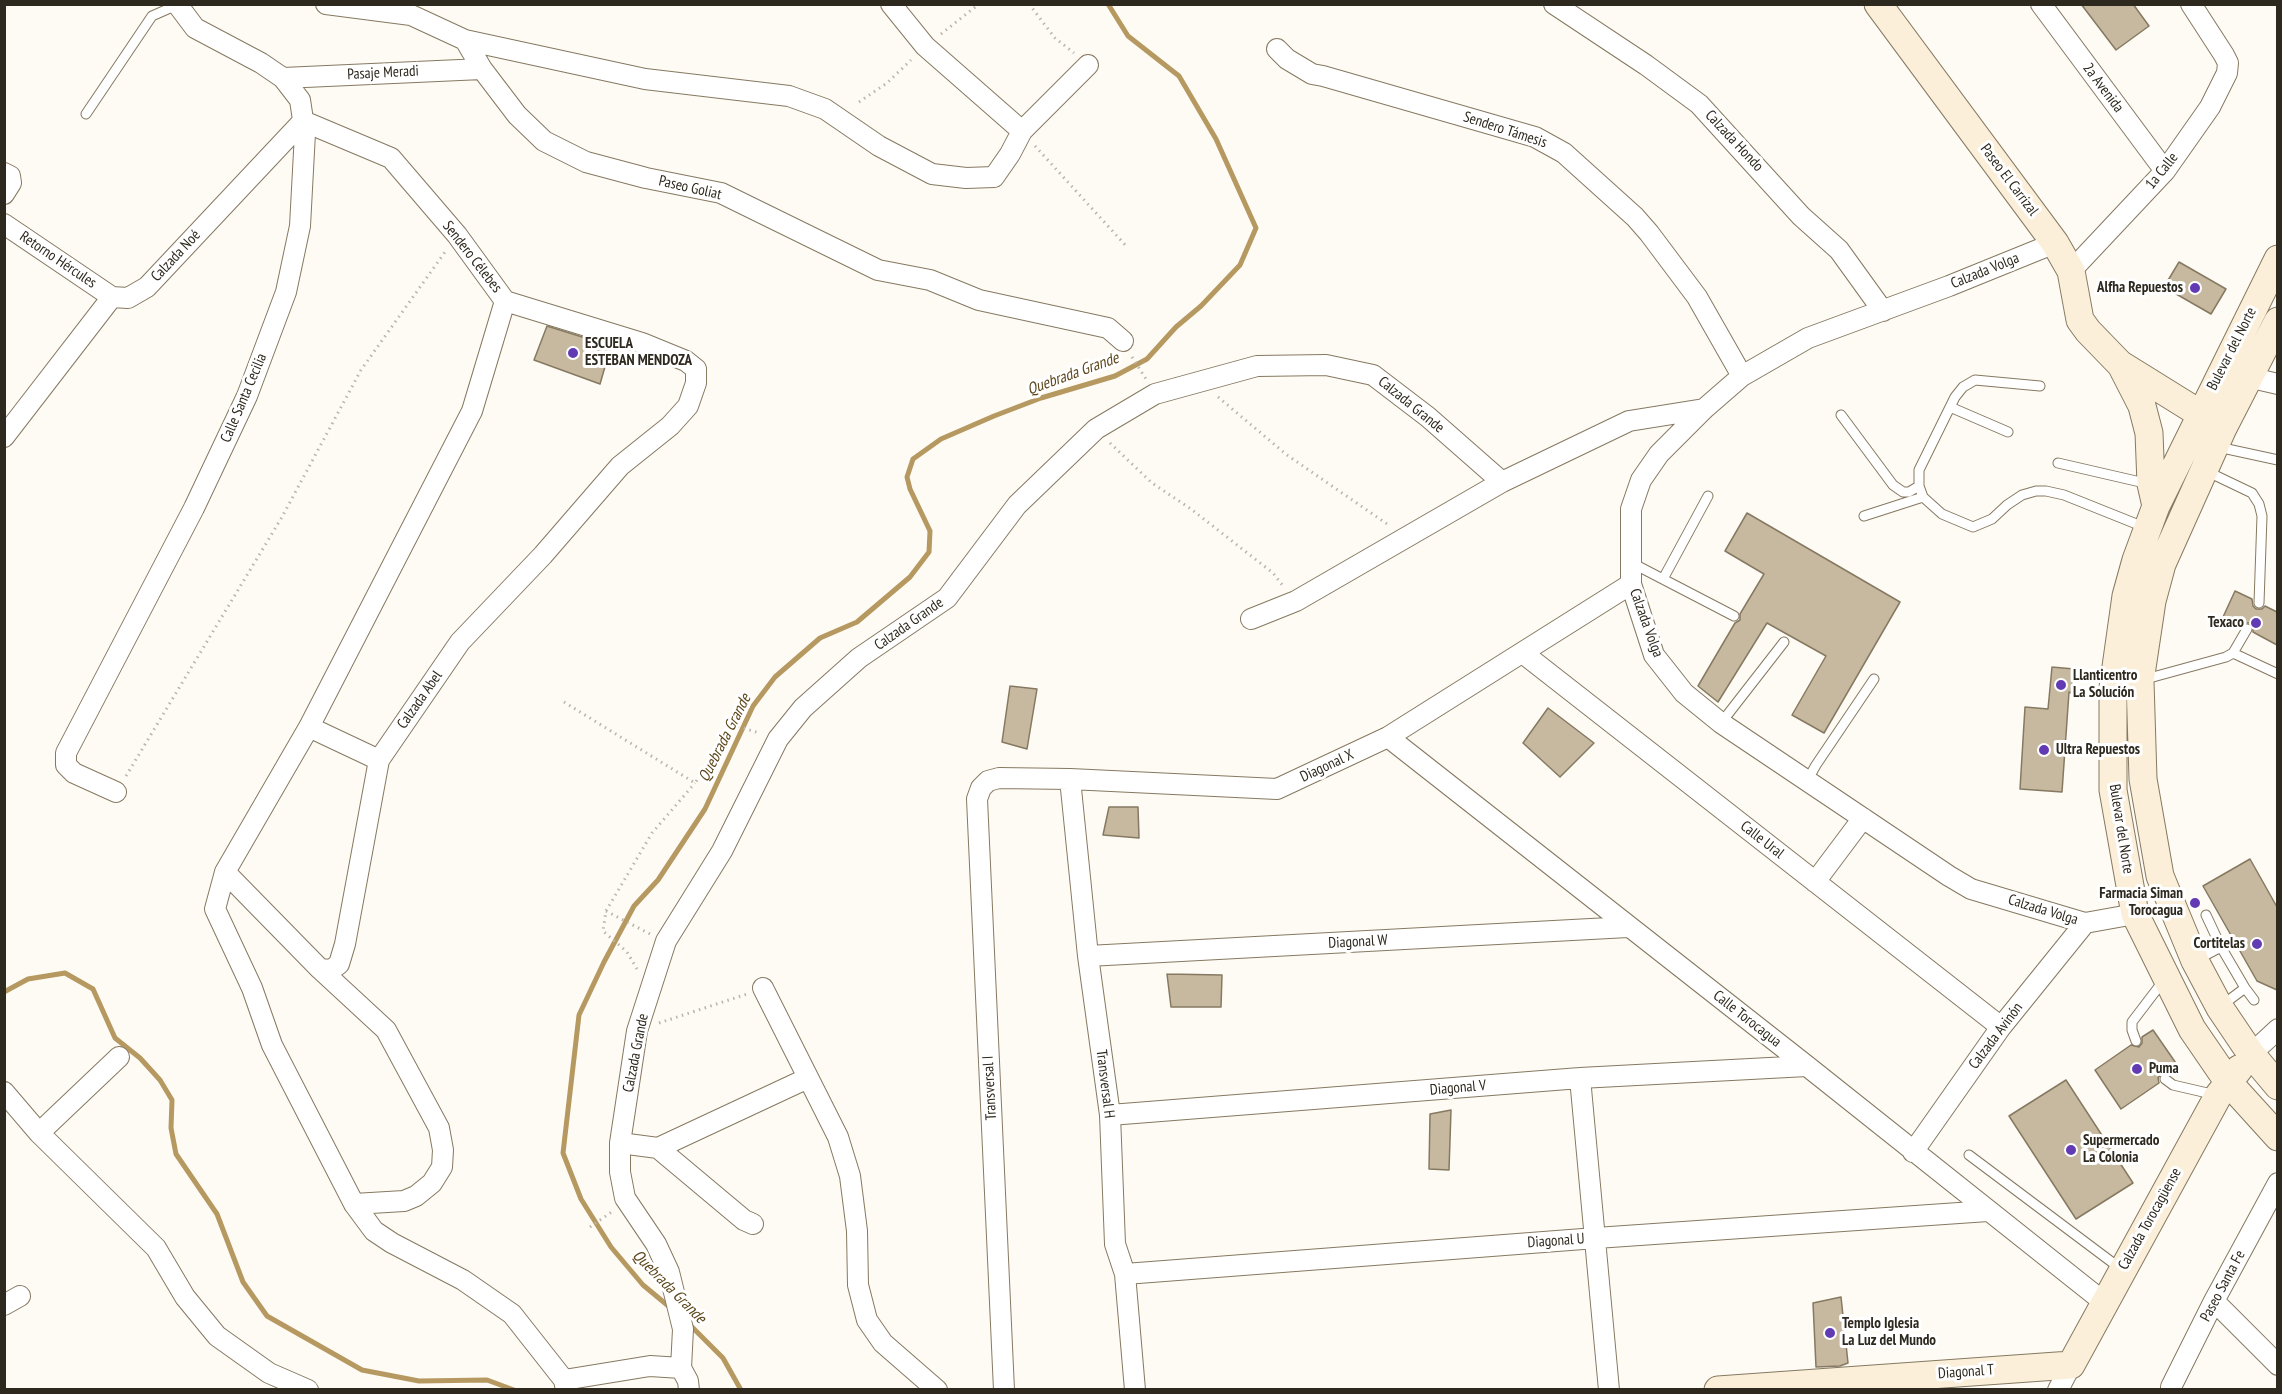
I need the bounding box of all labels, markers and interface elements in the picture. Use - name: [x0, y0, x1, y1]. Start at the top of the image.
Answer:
- street label: 2a Avenida: [2079, 60, 2127, 116]
- street label: Pasaje Meradi: [347, 62, 419, 84]
- street label: Calzada Hondo: [1701, 107, 1767, 175]
- street label: Sendero Támesis: [1461, 108, 1549, 152]
- street label: Paseo El Carrizal: [1976, 141, 2042, 219]
- street label: 1a Calle: [2142, 149, 2182, 193]
- street label: Paseo Goliat: [657, 172, 723, 204]
- street label: Sendero Célebes: [439, 218, 505, 296]
- street label: Calzada Noé: [148, 226, 204, 286]
- street label: Retorno Hércules: [16, 228, 100, 292]
- street label: Calzada Volga: [1948, 249, 2022, 293]
- place label: Alfha Repuestos: [2097, 279, 2183, 297]
- marker: Alfha Repuestos: [2188, 281, 2202, 295]
- street label: Bulevar del Norte: [2203, 305, 2261, 393]
- place label: ESCUELA ESTEBAN MENDOZA: [585, 335, 692, 370]
- marker: ESCUELA ESTEBAN MENDOZA: [566, 346, 580, 360]
- water label: Quebrada Grande: [1025, 349, 1121, 399]
- street label: Calle Santa Cecilia: [217, 351, 271, 445]
- street label: Calzada Grande: [1374, 373, 1448, 437]
- street label: Calzada Volga: [1625, 586, 1667, 660]
- street label: Calzada Grande: [871, 594, 947, 654]
- place label: Texaco: [2208, 614, 2244, 632]
- marker: Texaco: [2249, 616, 2263, 630]
- place label: Llanticentro La Solución: [2073, 667, 2137, 702]
- street label: Calzada Abel: [394, 668, 446, 732]
- marker: Llanticentro La Solución: [2054, 678, 2068, 692]
- water label: Quebrada Grande: [695, 691, 755, 785]
- place label: Ultra Repuestos: [2056, 741, 2140, 759]
- marker: Ultra Repuestos: [2037, 743, 2051, 757]
- street label: Diagonal X: [1297, 746, 1357, 786]
- street label: Bulevar del Norte: [2105, 783, 2137, 875]
- street label: Calle Ural: [1737, 817, 1787, 863]
- place label: Farmacia Siman Torocagua: [2099, 885, 2183, 920]
- street label: Calzada Volga: [2006, 891, 2080, 929]
- marker: Farmacia Siman Torocagua: [2188, 896, 2202, 910]
- street label: Diagonal W: [1328, 931, 1388, 953]
- place label: Cortitelas: [2194, 935, 2245, 953]
- marker: Cortitelas: [2250, 937, 2264, 951]
- street label: Calle Torocagua: [1709, 987, 1785, 1051]
- street label: Calzada Avinón: [1965, 999, 2027, 1073]
- street label: Calzada Grande: [620, 1012, 652, 1094]
- street label: Transversal H: [1092, 1049, 1118, 1119]
- street label: Transversal I: [979, 1055, 1001, 1121]
- place label: Puma: [2149, 1060, 2179, 1078]
- marker: Puma: [2130, 1062, 2144, 1076]
- street label: Diagonal V: [1429, 1077, 1487, 1099]
- place label: Supermercado La Colonia: [2083, 1132, 2159, 1167]
- marker: Supermercado La Colonia: [2064, 1143, 2078, 1157]
- street label: Calzada Torocagüense: [2115, 1165, 2185, 1273]
- street label: Diagonal U: [1527, 1230, 1585, 1252]
- water label: Quebrada Grande: [628, 1246, 710, 1328]
- street label: Paseo Santa Fe: [2197, 1247, 2249, 1325]
- place label: Templo Iglesia La Luz del Mundo: [1842, 1315, 1936, 1350]
- marker: Templo Iglesia La Luz del Mundo: [1823, 1326, 1837, 1340]
- street label: Diagonal T: [1937, 1361, 1995, 1383]

